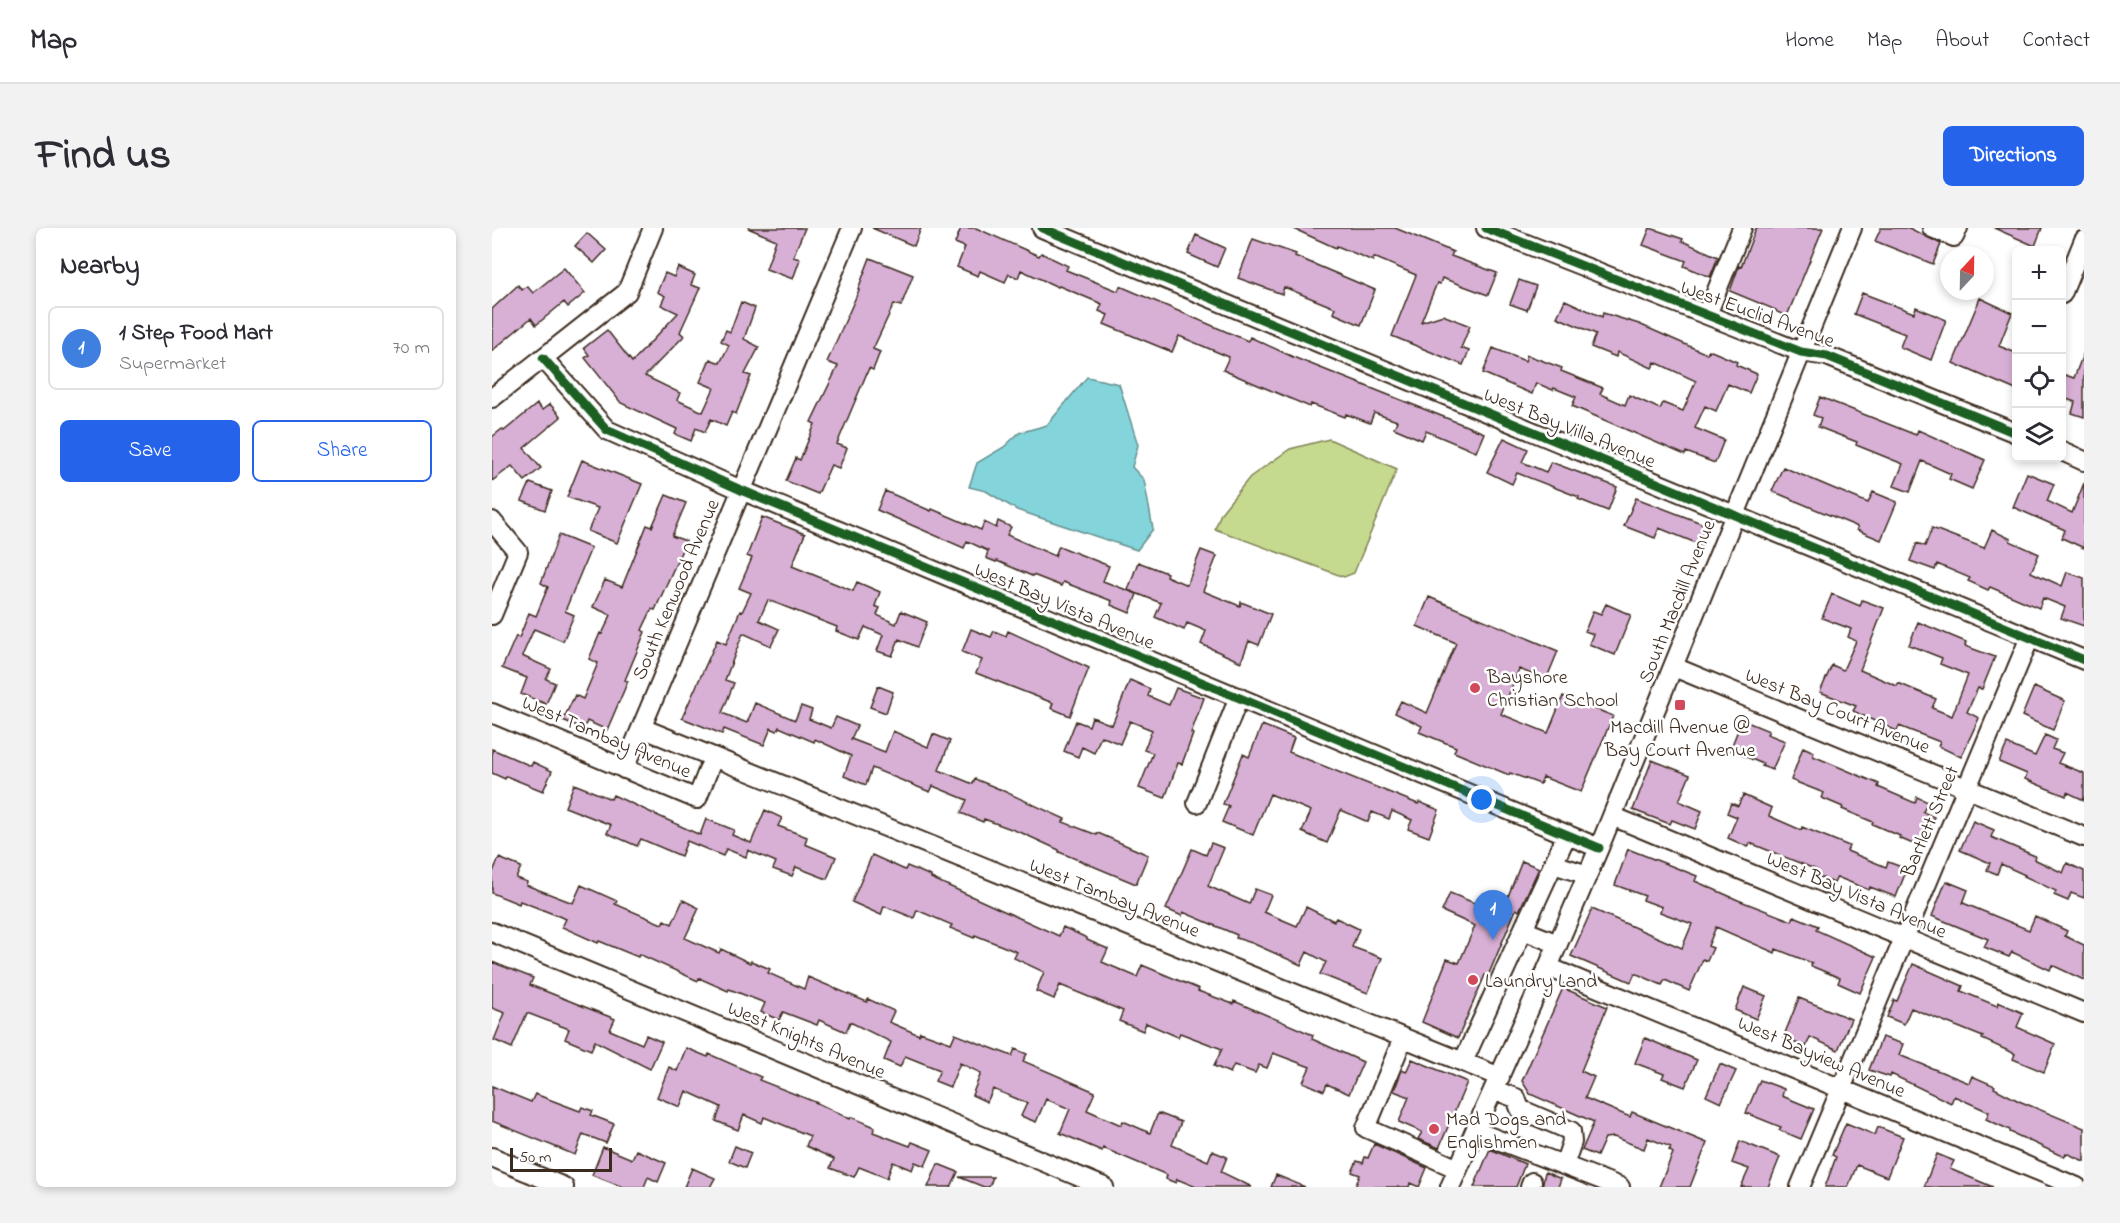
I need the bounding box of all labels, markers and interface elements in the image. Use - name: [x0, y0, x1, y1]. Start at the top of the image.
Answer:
- text: Map: [30, 21, 77, 62]
- text: Home: [1785, 26, 1834, 56]
- text: Map: [1867, 26, 1902, 56]
- text: About: [1935, 26, 1989, 56]
- text: Contact: [2022, 26, 2090, 56]
- text: Find us: [36, 126, 171, 187]
- button: Directions: [1943, 126, 2084, 186]
- north arrow: [1940, 246, 1994, 300]
- map controls: [2012, 246, 2066, 462]
- button: +: [2012, 246, 2066, 300]
- text: Nearby: [60, 248, 139, 286]
- street label: West Euclid Avenue: [1676, 274, 1838, 357]
- button: −: [2012, 300, 2066, 354]
- text: 1 Step Food Mart: [119, 318, 273, 350]
- text: 1: [78, 334, 85, 363]
- text: 70 m: [393, 334, 430, 363]
- text: Supermarket: [119, 350, 226, 379]
- button: locate: [2012, 354, 2066, 408]
- street label: West Bay Villa Avenue: [1479, 382, 1659, 477]
- button: layers: [2012, 408, 2066, 462]
- button: Save: [60, 420, 240, 482]
- button: Share: [252, 420, 432, 482]
- street label: South Kenwood Avenue: [626, 495, 729, 685]
- street label: South Macdill Avenue: [1632, 516, 1724, 688]
- street label: West Bay Vista Avenue: [969, 556, 1159, 658]
- street label: West Bay Court Avenue: [1740, 662, 1934, 763]
- place label: Bayshore Christian School: [1486, 664, 1618, 716]
- marker: Bayshore Christian School: [1468, 681, 1482, 695]
- street label: West Tambay Avenue: [517, 690, 695, 787]
- marker: Macdill Avenue @ Bay Court Avenue: [1673, 698, 1687, 712]
- place label: Macdill Avenue @ Bay Court Avenue: [1604, 714, 1755, 766]
- street label: Bartlett Street: [1894, 762, 1968, 883]
- your location: [1467, 785, 1496, 814]
- street label: West Bay Vista Avenue: [1761, 845, 1951, 947]
- street label: West Tambay Avenue: [1025, 852, 1204, 947]
- pin: 1: [1474, 890, 1512, 940]
- place label: Laundry Land: [1485, 968, 1597, 997]
- marker: Laundry Land: [1466, 973, 1480, 987]
- street label: West Knights Avenue: [722, 995, 889, 1089]
- street label: West Bayview Avenue: [1733, 1010, 1910, 1107]
- place label: Mad Dogs and Englishmen: [1446, 1106, 1566, 1159]
- marker: Mad Dogs and Englishmen: [1427, 1122, 1441, 1136]
- scale bar: [510, 1145, 612, 1172]
- text: 50 m: [519, 1146, 551, 1170]

